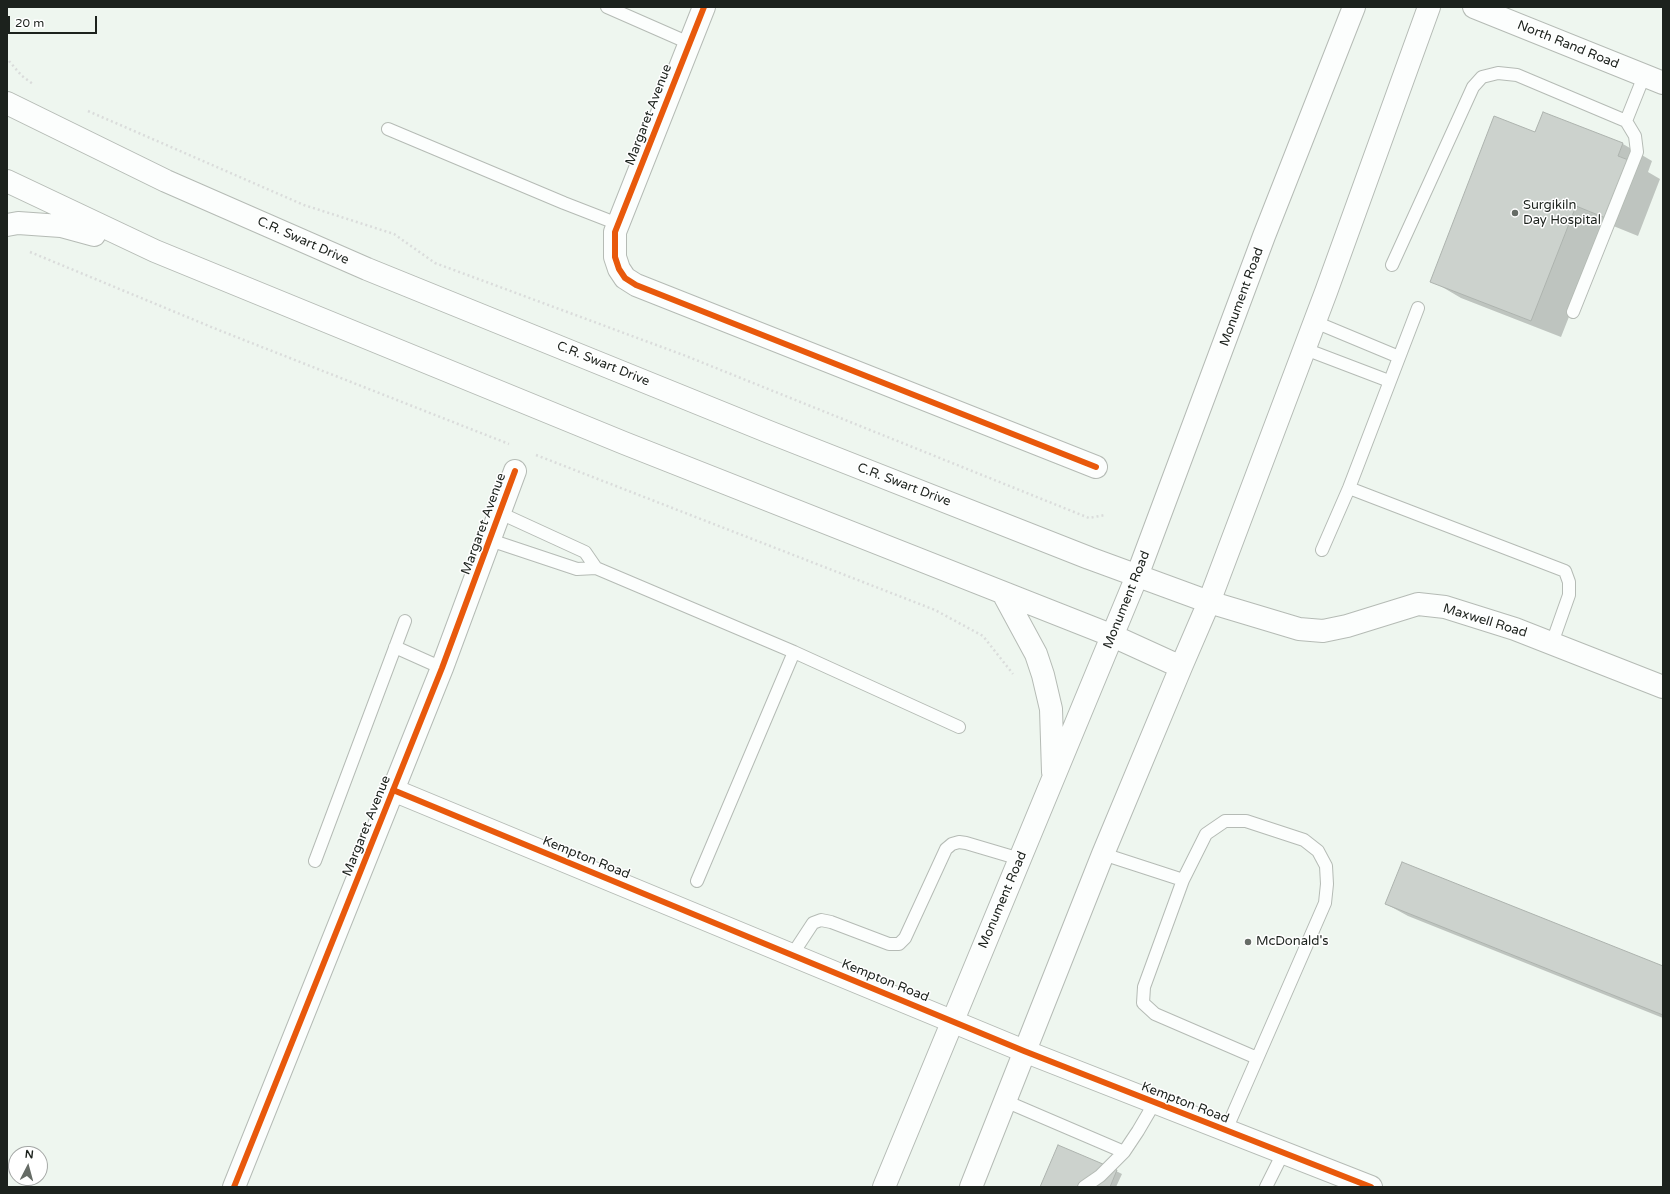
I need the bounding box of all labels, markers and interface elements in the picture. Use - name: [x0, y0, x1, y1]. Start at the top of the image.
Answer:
- scale bar: [10, 8, 99, 34]
- text: 20 m: [15, 16, 44, 30]
- street label: North Rand Road: [1515, 18, 1621, 72]
- street label: Margaret Avenue: [623, 62, 675, 168]
- place label: Surgikiln Day Hospital: [1523, 198, 1601, 229]
- marker: Surgikiln Day Hospital: [1510, 208, 1520, 218]
- street label: C.R. Swart Drive: [255, 214, 351, 268]
- street label: Monument Road: [1217, 245, 1267, 349]
- street label: C.R. Swart Drive: [554, 338, 652, 390]
- street label: C.R. Swart Drive: [855, 460, 953, 510]
- street label: Margaret Avenue: [458, 471, 510, 577]
- street label: Monument Road: [1100, 549, 1154, 651]
- street label: Maxwell Road: [1441, 601, 1529, 641]
- street label: Margaret Avenue: [340, 773, 394, 879]
- street label: Kempton Road: [540, 833, 632, 883]
- street label: Monument Road: [975, 849, 1031, 951]
- place label: McDonald's: [1256, 934, 1329, 950]
- marker: McDonald's: [1243, 937, 1253, 947]
- street label: Kempton Road: [839, 956, 931, 1006]
- street label: Kempton Road: [1139, 1079, 1231, 1127]
- north arrow: [8, 1146, 48, 1186]
- text: N: [24, 1148, 34, 1161]

